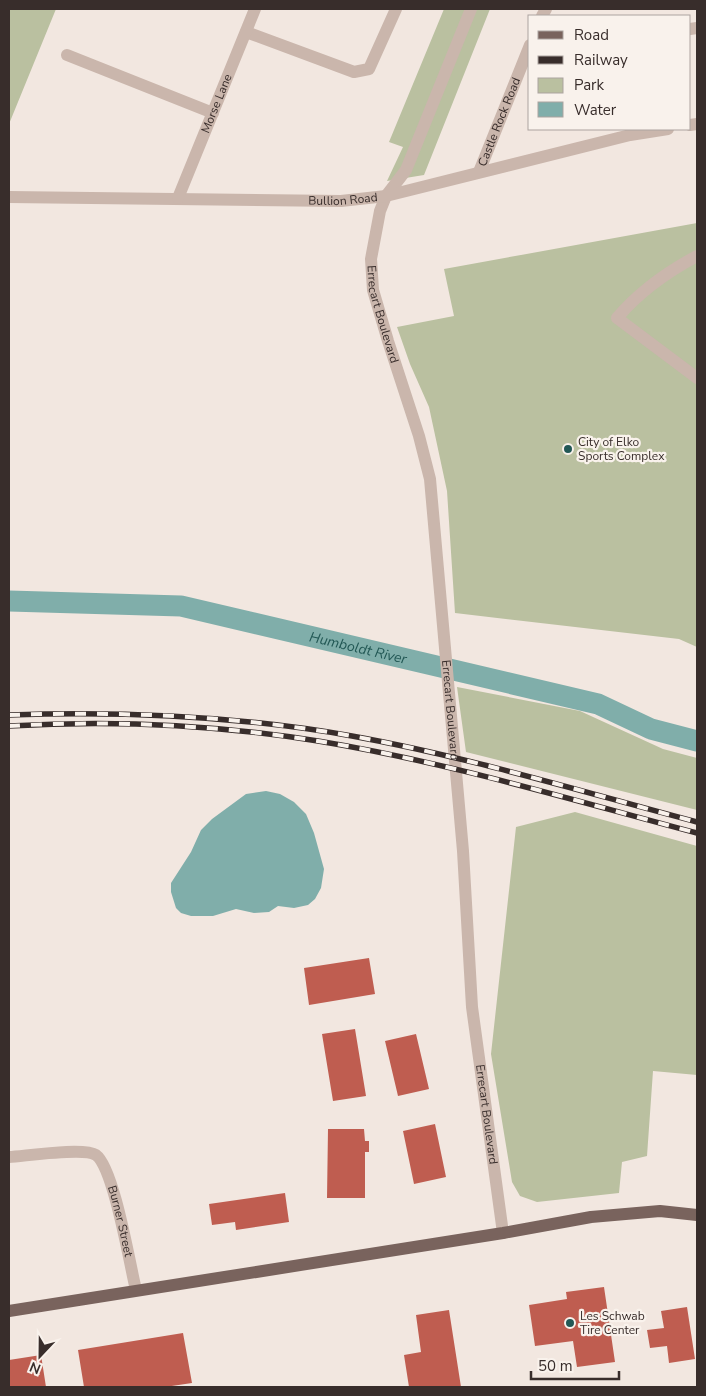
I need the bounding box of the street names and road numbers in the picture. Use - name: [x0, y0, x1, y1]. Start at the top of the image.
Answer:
- street label: Morse Lane: [197, 72, 236, 136]
- street label: Castle Rock Road: [474, 75, 524, 169]
- street label: Bullion Road: [308, 189, 378, 209]
- street label: Errecart Boulevard: [363, 265, 403, 365]
- street label: Errecart Boulevard: [438, 659, 463, 761]
- street label: Errecart Boulevard: [472, 1063, 501, 1165]
- street label: Burner Street: [104, 1184, 137, 1259]

